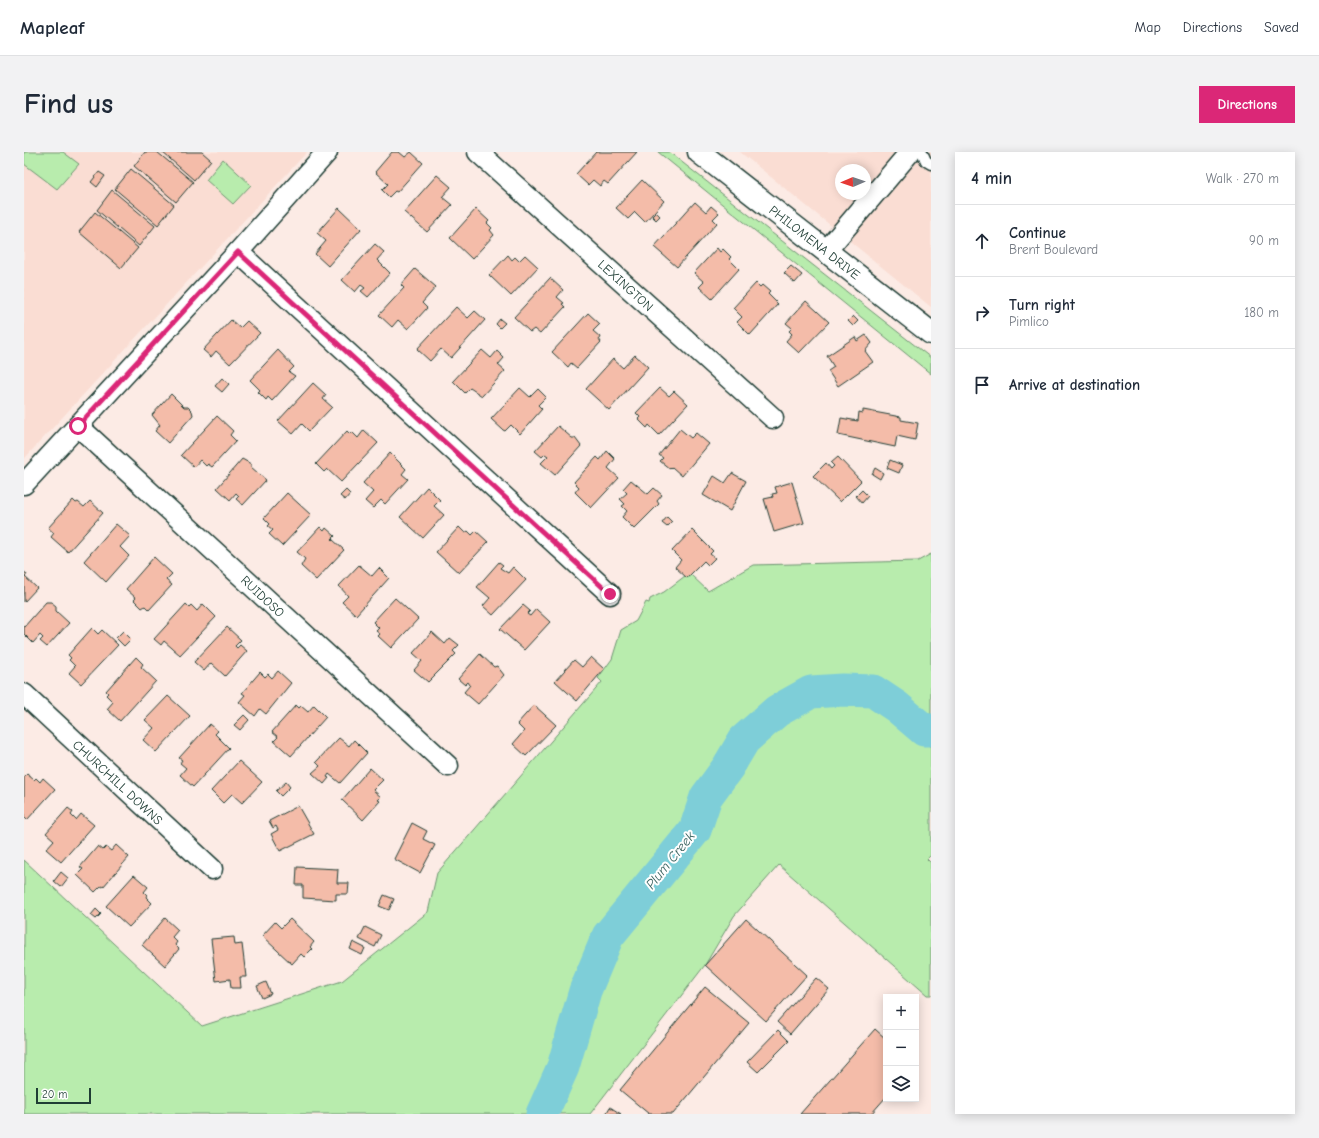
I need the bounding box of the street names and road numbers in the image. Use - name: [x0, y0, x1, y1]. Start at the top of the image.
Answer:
- street label: PHILOMENA DRIVE: [766, 202, 863, 283]
- street label: LEXINGTON: [595, 257, 656, 314]
- street label: RUIDOSO: [238, 572, 287, 620]
- street label: CHURCHILL DOWNS: [70, 737, 166, 828]

